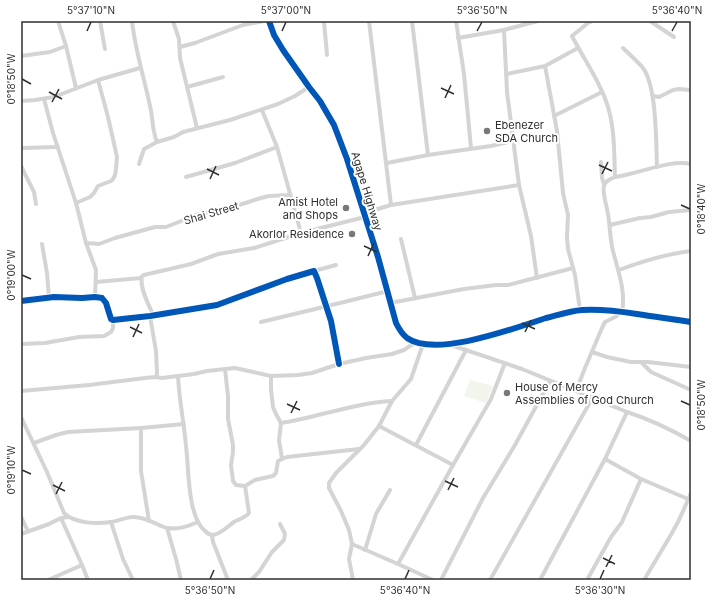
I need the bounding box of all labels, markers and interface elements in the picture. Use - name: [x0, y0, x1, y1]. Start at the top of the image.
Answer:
- text: 5°37'10"N: [67, 4, 115, 16]
- text: 5°37'00"N: [261, 4, 311, 16]
- text: 5°36'50"N: [457, 4, 507, 16]
- text: 5°36'40"N: [652, 4, 702, 16]
- text: 0°18'50"W: [5, 53, 17, 105]
- place label: Ebenezer SDA Church: [495, 118, 558, 145]
- marker: Ebenezer SDA Church: [482, 126, 492, 136]
- street label: Agape Highway: [348, 150, 386, 232]
- text: 0°18'40"W: [695, 183, 707, 234]
- place label: Amist Hotel and Shops: [278, 195, 338, 222]
- street label: Shai Street: [182, 198, 240, 228]
- marker: Amist Hotel and Shops: [341, 203, 351, 213]
- place label: Akorlor Residence: [249, 227, 344, 241]
- marker: Akorlor Residence: [347, 229, 357, 239]
- text: 0°19'00"W: [5, 249, 17, 301]
- text: 0°18'50"W: [695, 379, 707, 431]
- place label: House of Mercy Assemblies of God Church: [515, 380, 654, 407]
- marker: House of Mercy Assemblies of God Church: [502, 388, 512, 398]
- text: 0°19'10"W: [5, 445, 17, 495]
- text: 5°36'50"N: [185, 584, 235, 596]
- text: 5°36'40"N: [380, 584, 430, 596]
- text: 5°36'30"N: [575, 584, 625, 596]

